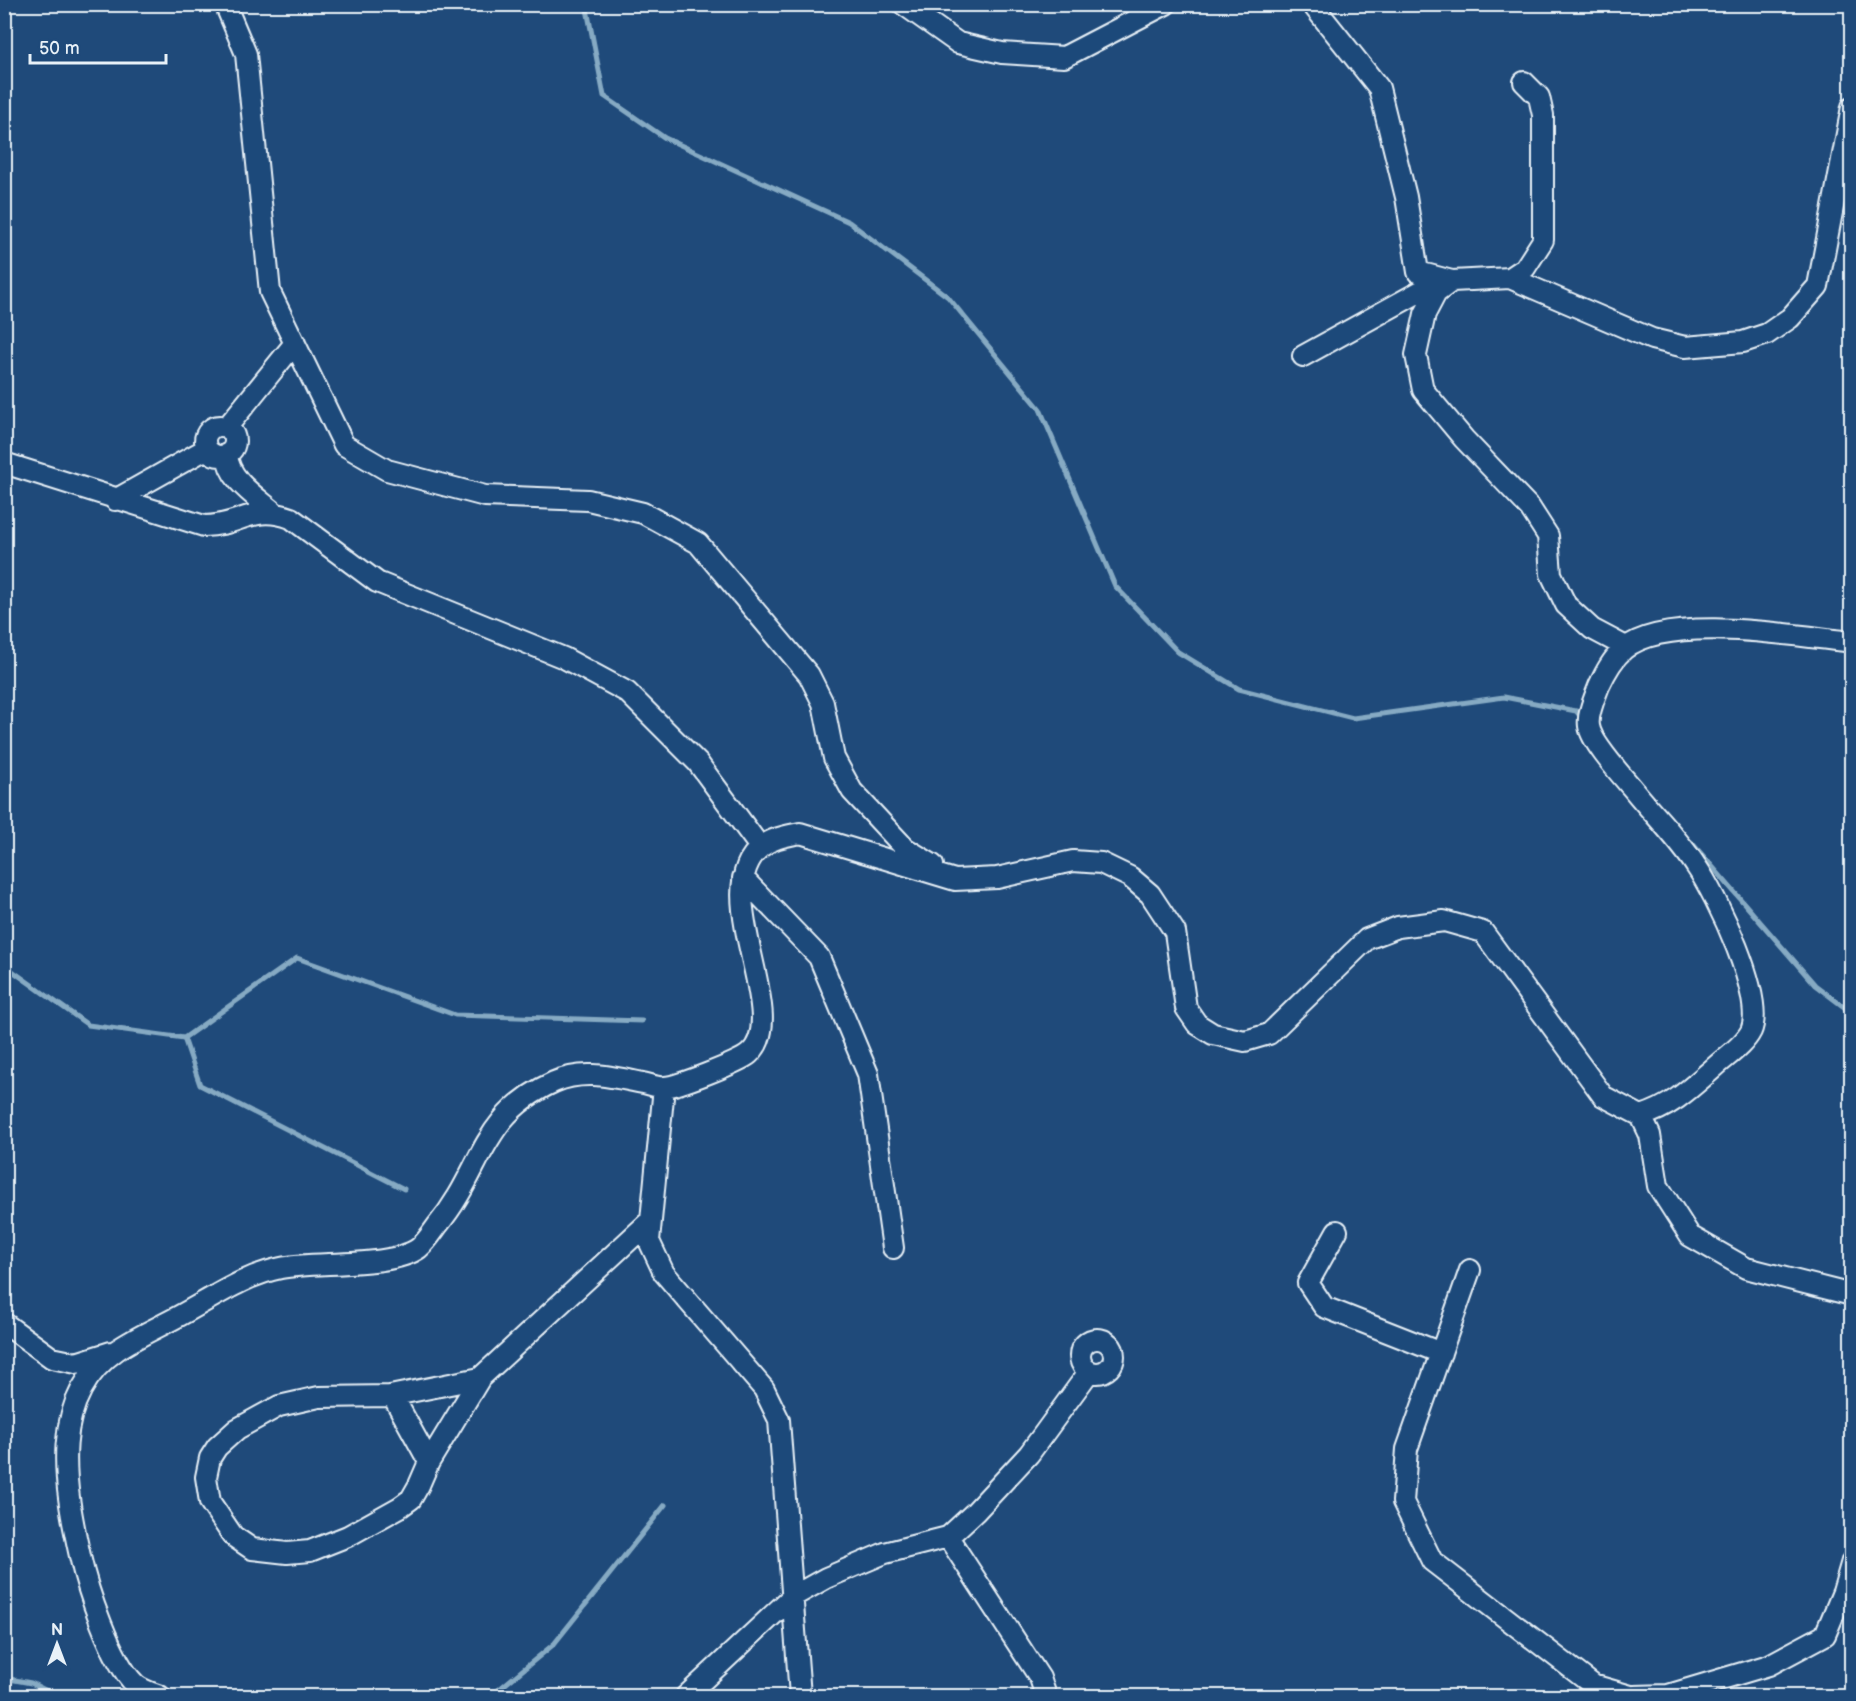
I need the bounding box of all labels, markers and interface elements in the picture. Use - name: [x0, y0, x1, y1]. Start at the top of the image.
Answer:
- scale bar: [30, 27, 166, 65]
- text: 50 m: [39, 38, 80, 59]
- north arrow: [27, 1614, 87, 1674]
- text: N: [51, 1621, 63, 1640]

